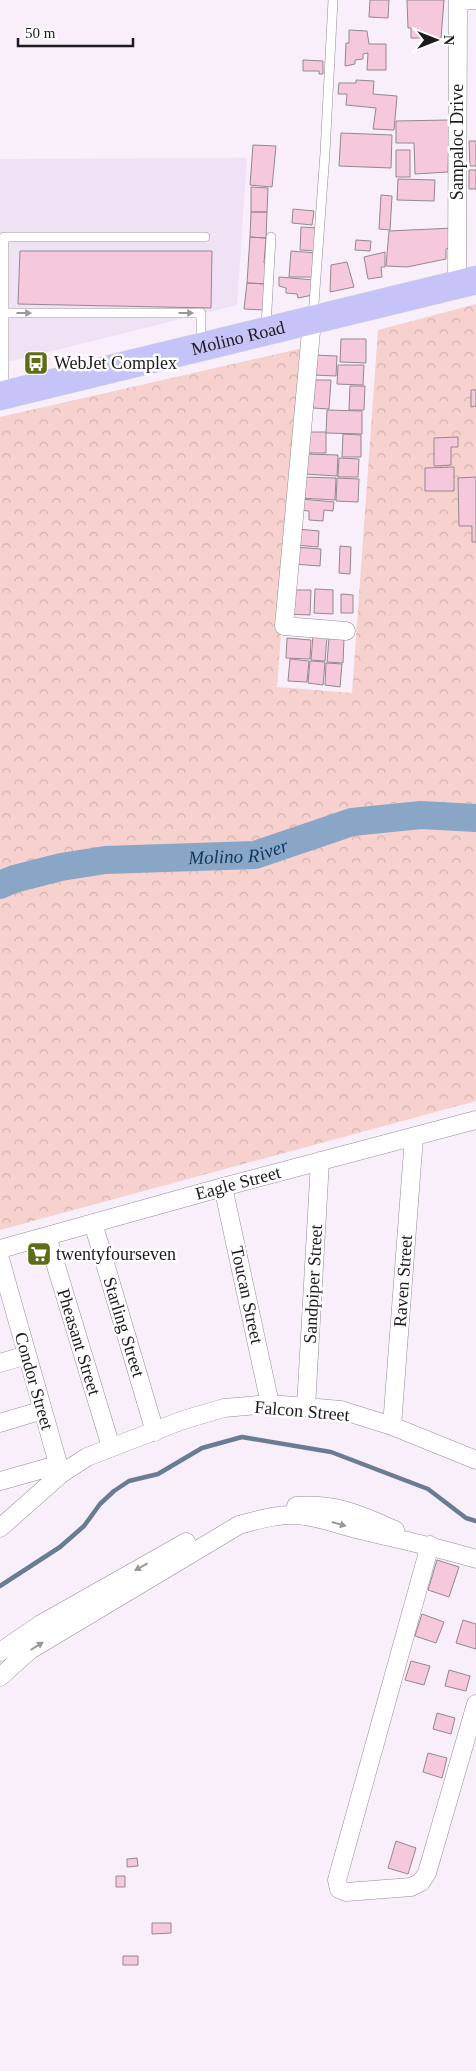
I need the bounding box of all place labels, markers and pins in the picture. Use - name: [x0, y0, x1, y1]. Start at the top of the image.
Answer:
- bus stop icon: WebJet Complex: [23, 350, 49, 376]
- place label: WebJet Complex: [54, 353, 177, 373]
- supermarket icon: twentyfourseven: [26, 1241, 52, 1267]
- place label: twentyfourseven: [56, 1244, 176, 1264]

